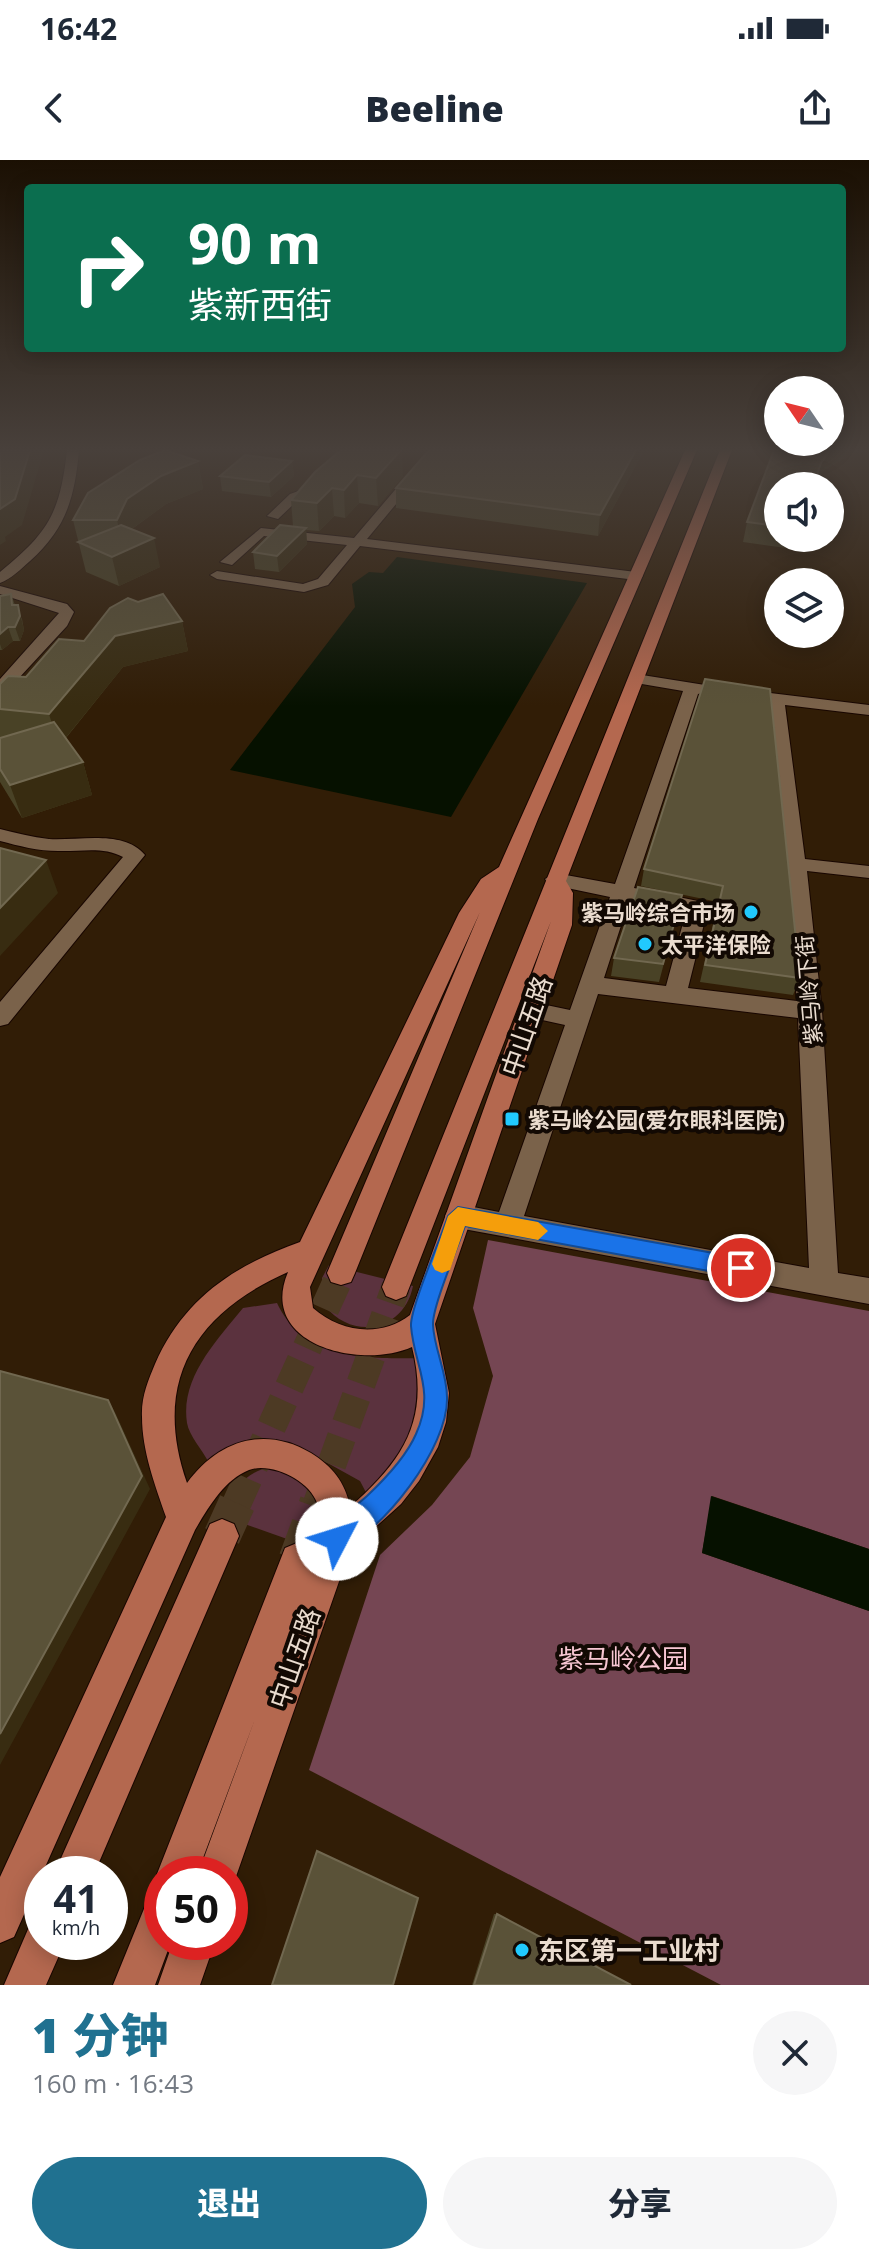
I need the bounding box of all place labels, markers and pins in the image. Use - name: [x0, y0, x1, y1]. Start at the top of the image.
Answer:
- place label: 紫马岭综合市场: [581, 897, 735, 927]
- marker: 紫马岭综合市场: [742, 903, 760, 921]
- place label: 太平洋保险: [661, 929, 771, 959]
- marker: 太平洋保险: [636, 935, 654, 953]
- place label: 紫马岭公园(爱尔眼科医院): [528, 1104, 785, 1134]
- marker: 紫马岭公园(爱尔眼科医院): [503, 1110, 521, 1128]
- pin: [707, 1234, 775, 1302]
- place label: 东区第一工业村: [538, 1932, 720, 1968]
- marker: 东区第一工业村: [513, 1941, 531, 1959]

